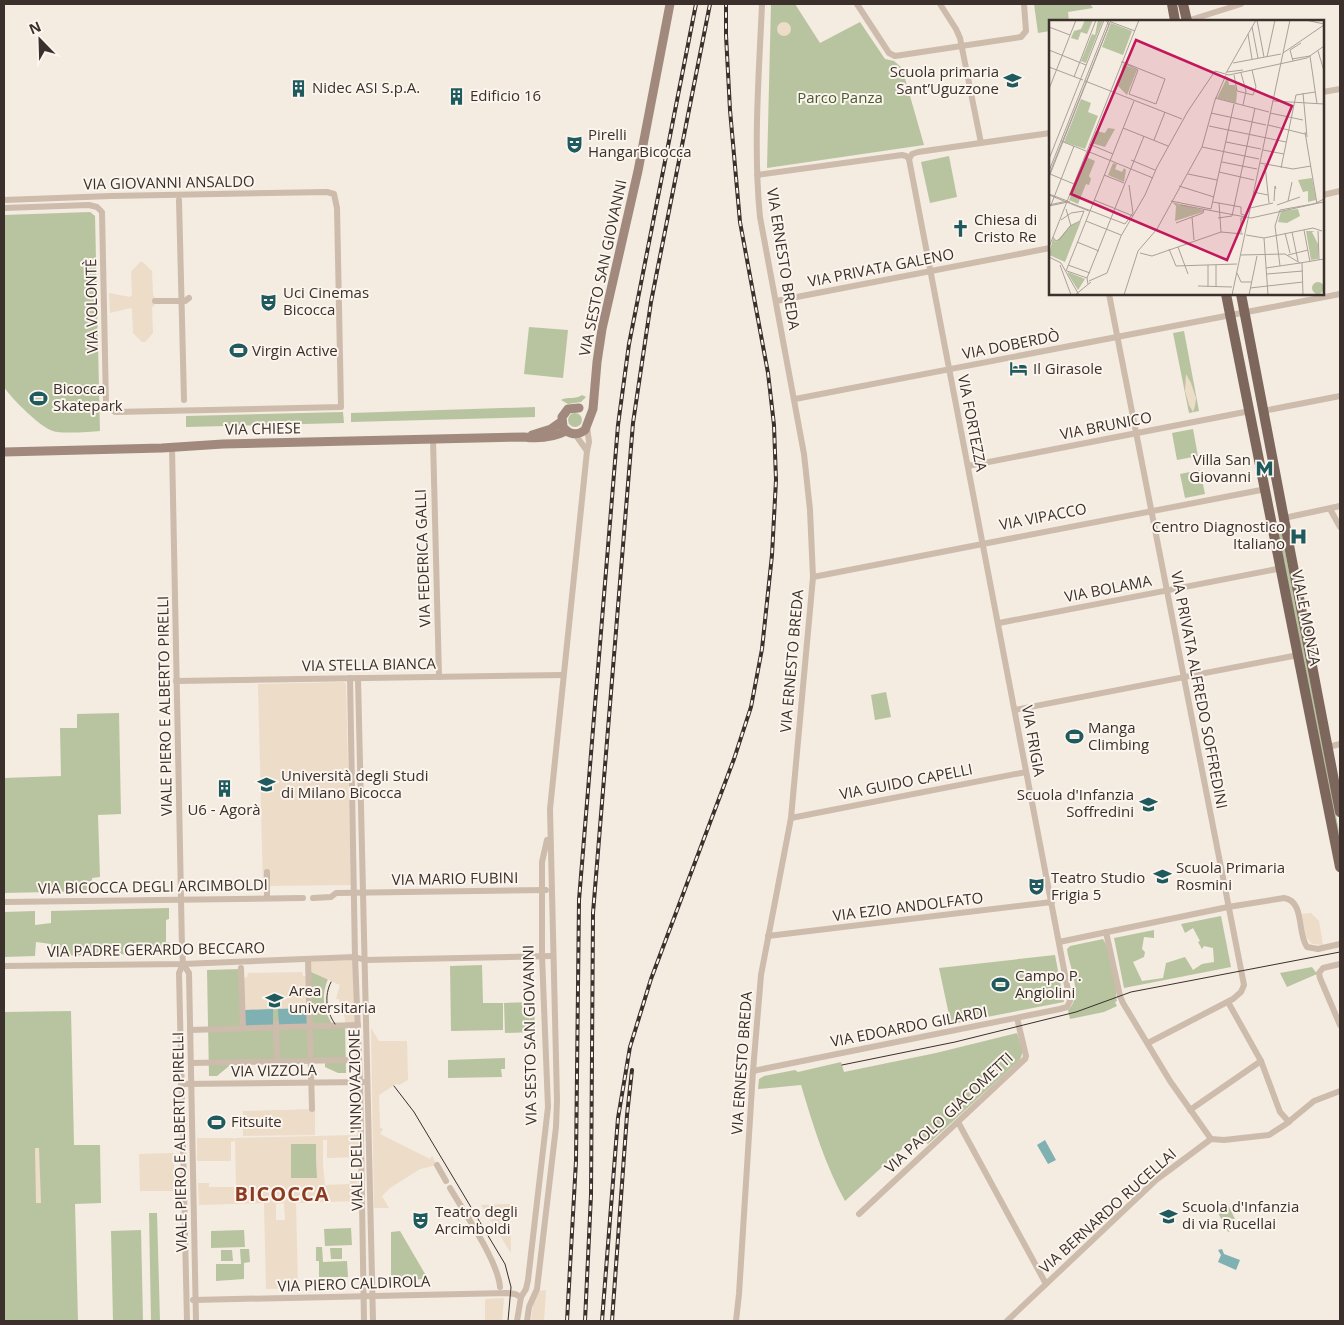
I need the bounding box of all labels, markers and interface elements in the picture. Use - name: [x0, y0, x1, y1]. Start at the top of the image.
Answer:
- north arrow: [15, 15, 65, 65]
- text: N: [26, 17, 44, 39]
- inset map: [1049, 20, 1324, 295]
- place label: Scuola primaria Sant’Uguzzone: [890, 61, 999, 98]
- school or university icon: Scuola primaria Sant’Uguzzone: [1003, 71, 1023, 91]
- place label: Nidec ASI S.p.A.: [312, 77, 420, 97]
- building icon: Nidec ASI S.p.A.: [288, 78, 308, 98]
- place label: Edificio 16: [470, 85, 541, 105]
- building icon: Edificio 16: [446, 86, 466, 106]
- park label: Parco Panza: [797, 87, 883, 107]
- place label: Pirelli HangarBicocca: [588, 124, 692, 161]
- theatre icon: Pirelli HangarBicocca: [564, 134, 584, 154]
- street label: VIA GIOVANNI ANSALDO: [83, 171, 255, 193]
- street label: VIA SESTO SAN GIOVANNI: [574, 178, 631, 358]
- street label: VIA ERNESTO BREDA: [763, 186, 805, 332]
- place label: Chiesa di Cristo Re: [974, 209, 1037, 246]
- church icon: Chiesa di Cristo Re: [950, 219, 970, 239]
- street label: VIA PRIVATA GALENO: [806, 243, 956, 291]
- street label: VIA VOLONTÈ: [80, 259, 102, 353]
- place label: Uci Cinemas Bicocca: [283, 282, 369, 319]
- theatre icon: Uci Cinemas Bicocca: [259, 292, 279, 312]
- street label: VIA DOBERDÒ: [960, 325, 1061, 363]
- place label: Virgin Active: [252, 340, 338, 360]
- sports icon: Virgin Active: [228, 341, 248, 361]
- place label: Il Girasole: [1033, 358, 1102, 378]
- hotel icon: Il Girasole: [1009, 359, 1029, 379]
- street label: VIA FORTEZZA: [954, 373, 992, 474]
- place label: Bicocca Skatepark: [53, 378, 123, 415]
- sports icon: Bicocca Skatepark: [29, 388, 49, 408]
- street label: VIA BRUNICO: [1058, 406, 1153, 444]
- street label: VIA CHIESE: [225, 417, 301, 439]
- place label: Villa San Giovanni: [1189, 449, 1251, 486]
- metro station icon: Villa San Giovanni: [1255, 459, 1275, 479]
- street label: VIA FEDERICA GALLI: [410, 489, 434, 628]
- street label: VIA VIPACCO: [997, 498, 1088, 534]
- place label: Centro Diagnostico Italiano: [1152, 516, 1285, 553]
- hospital icon: Centro Diagnostico Italiano: [1289, 526, 1309, 546]
- street label: VIALE MONZA: [1288, 568, 1326, 668]
- street label: VIA PRIVATA ALFREDO SOFFREDINI: [1167, 569, 1233, 810]
- street label: VIA BOLAMA: [1063, 570, 1153, 606]
- street label: VIA ERNESTO BREDA: [775, 588, 807, 733]
- street label: VIALE PIERO E ALBERTO PIRELLI: [152, 596, 176, 816]
- street label: VIA STELLA BIANCA: [302, 653, 437, 675]
- street label: VIA FRIGIA: [1018, 703, 1050, 779]
- place label: Manga Climbing: [1088, 717, 1149, 754]
- sports icon: Manga Climbing: [1064, 727, 1084, 747]
- street label: VIA GUIDO CAPELLI: [838, 758, 974, 804]
- place label: Università degli Studi di Milano Bicocca: [281, 765, 428, 802]
- school or university icon: Università degli Studi di Milano Bicocca: [257, 775, 277, 795]
- building icon: U6 - Agorà: [214, 779, 234, 799]
- place label: Scuola d'Infanzia Soffredini: [1017, 784, 1134, 821]
- school or university icon: Scuola d'Infanzia Soffredini: [1138, 794, 1158, 814]
- place label: U6 - Agorà: [187, 799, 261, 819]
- place label: Scuola Primaria Rosmini: [1176, 857, 1285, 894]
- street label: VIA MARIO FUBINI: [392, 867, 518, 889]
- place label: Teatro Studio Frigia 5: [1051, 867, 1145, 904]
- school or university icon: Scuola Primaria Rosmini: [1152, 867, 1172, 887]
- street label: VIA BICOCCA DEGLI ARCIMBOLDI: [38, 874, 268, 898]
- theatre icon: Teatro Studio Frigia 5: [1027, 877, 1047, 897]
- street label: VIA EZIO ANDOLFATO: [831, 887, 984, 925]
- street label: VIA PADRE GERARDO BECCARO: [47, 937, 265, 961]
- street label: VIA SESTO SAN GIOVANNI: [517, 945, 541, 1125]
- place label: Campo P. Angiolini: [1015, 965, 1082, 1002]
- sports icon: Campo P. Angiolini: [991, 975, 1011, 995]
- place label: Area universitaria: [289, 980, 376, 1017]
- school or university icon: Area universitaria: [265, 990, 285, 1010]
- street label: VIA ERNESTO BREDA: [726, 990, 756, 1135]
- street label: VIA EDOARDO GILARDI: [829, 1001, 989, 1051]
- street label: VIALE DELL'INNOVAZIONE: [343, 1029, 367, 1211]
- street label: VIALE PIERO E ALBERTO PIRELLI: [167, 1032, 191, 1252]
- street label: VIA PAOLO GIACOMETTI: [880, 1048, 1017, 1177]
- street label: VIA VIZZOLA: [231, 1059, 318, 1081]
- place label: Fitsuite: [231, 1111, 282, 1131]
- sports icon: Fitsuite: [207, 1112, 227, 1132]
- street label: VIA BERNARDO RUCELLAI: [1035, 1143, 1180, 1277]
- district label: BICOCCA: [234, 1180, 330, 1207]
- place label: Scuola d'Infanzia di via Rucellai: [1182, 1196, 1299, 1233]
- place label: Teatro degli Arcimboldi: [435, 1201, 518, 1238]
- school or university icon: Scuola d'Infanzia di via Rucellai: [1158, 1206, 1178, 1226]
- theatre icon: Teatro degli Arcimboldi: [411, 1211, 431, 1231]
- street label: VIA PIERO CALDIROLA: [277, 1270, 431, 1296]

